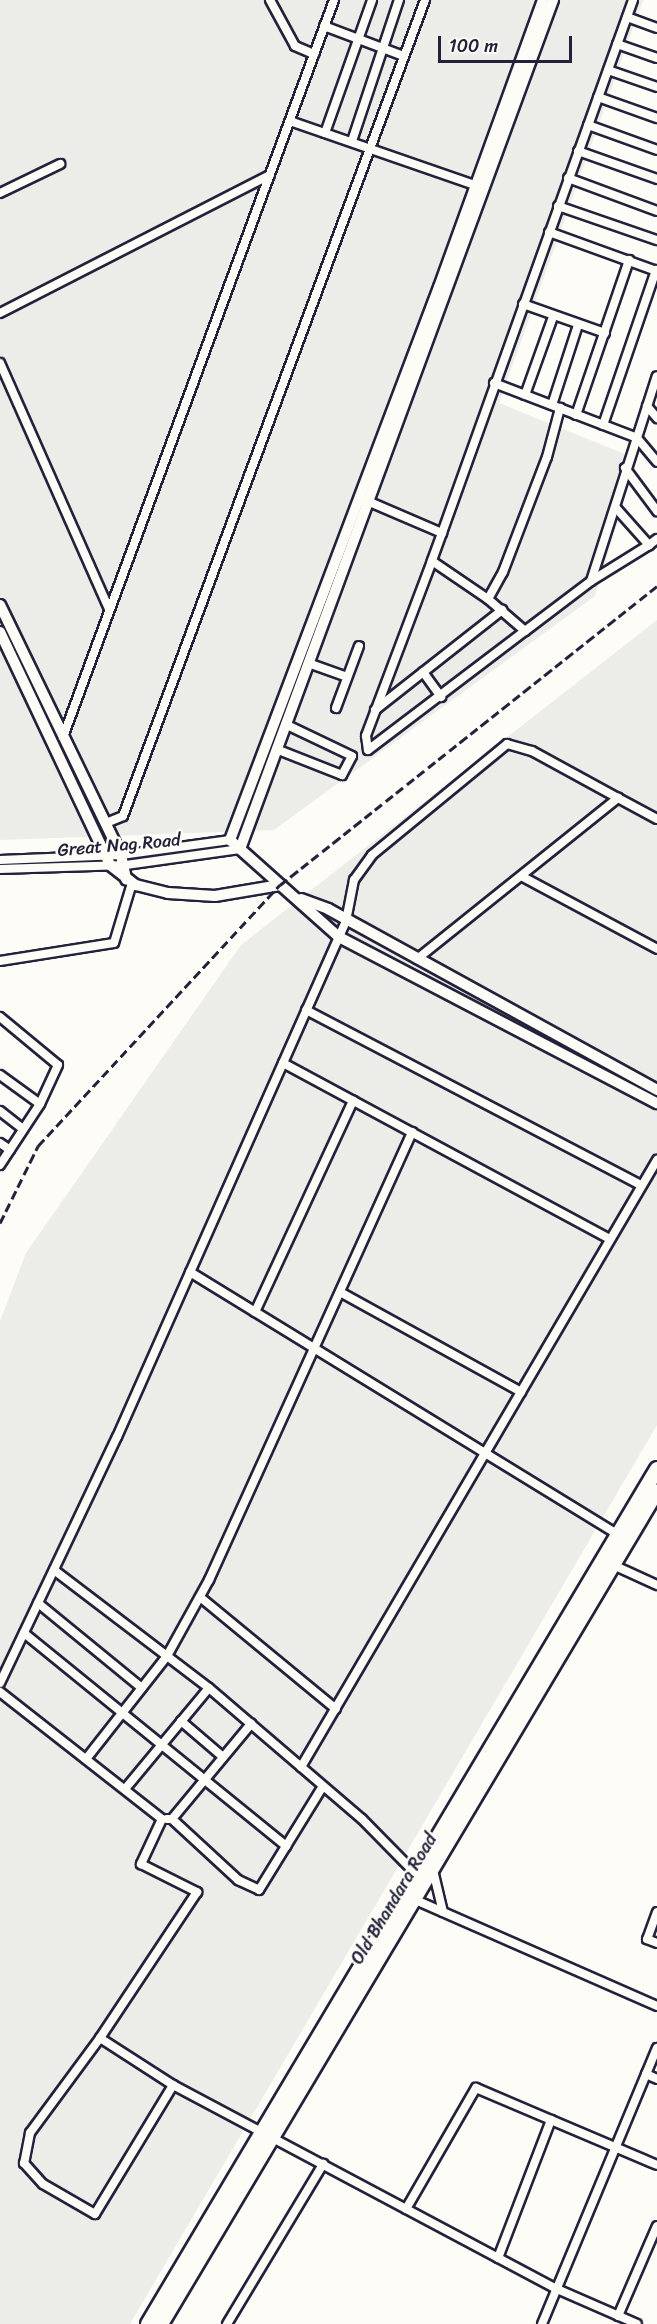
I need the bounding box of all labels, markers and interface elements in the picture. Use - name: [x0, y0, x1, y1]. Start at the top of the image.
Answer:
- scale bar: [441, 24, 574, 62]
- text: 100 m: [449, 30, 498, 62]
- street label: Great Nag Road: [57, 829, 181, 861]
- street label: Old Bhandara Road: [346, 1830, 442, 1968]

